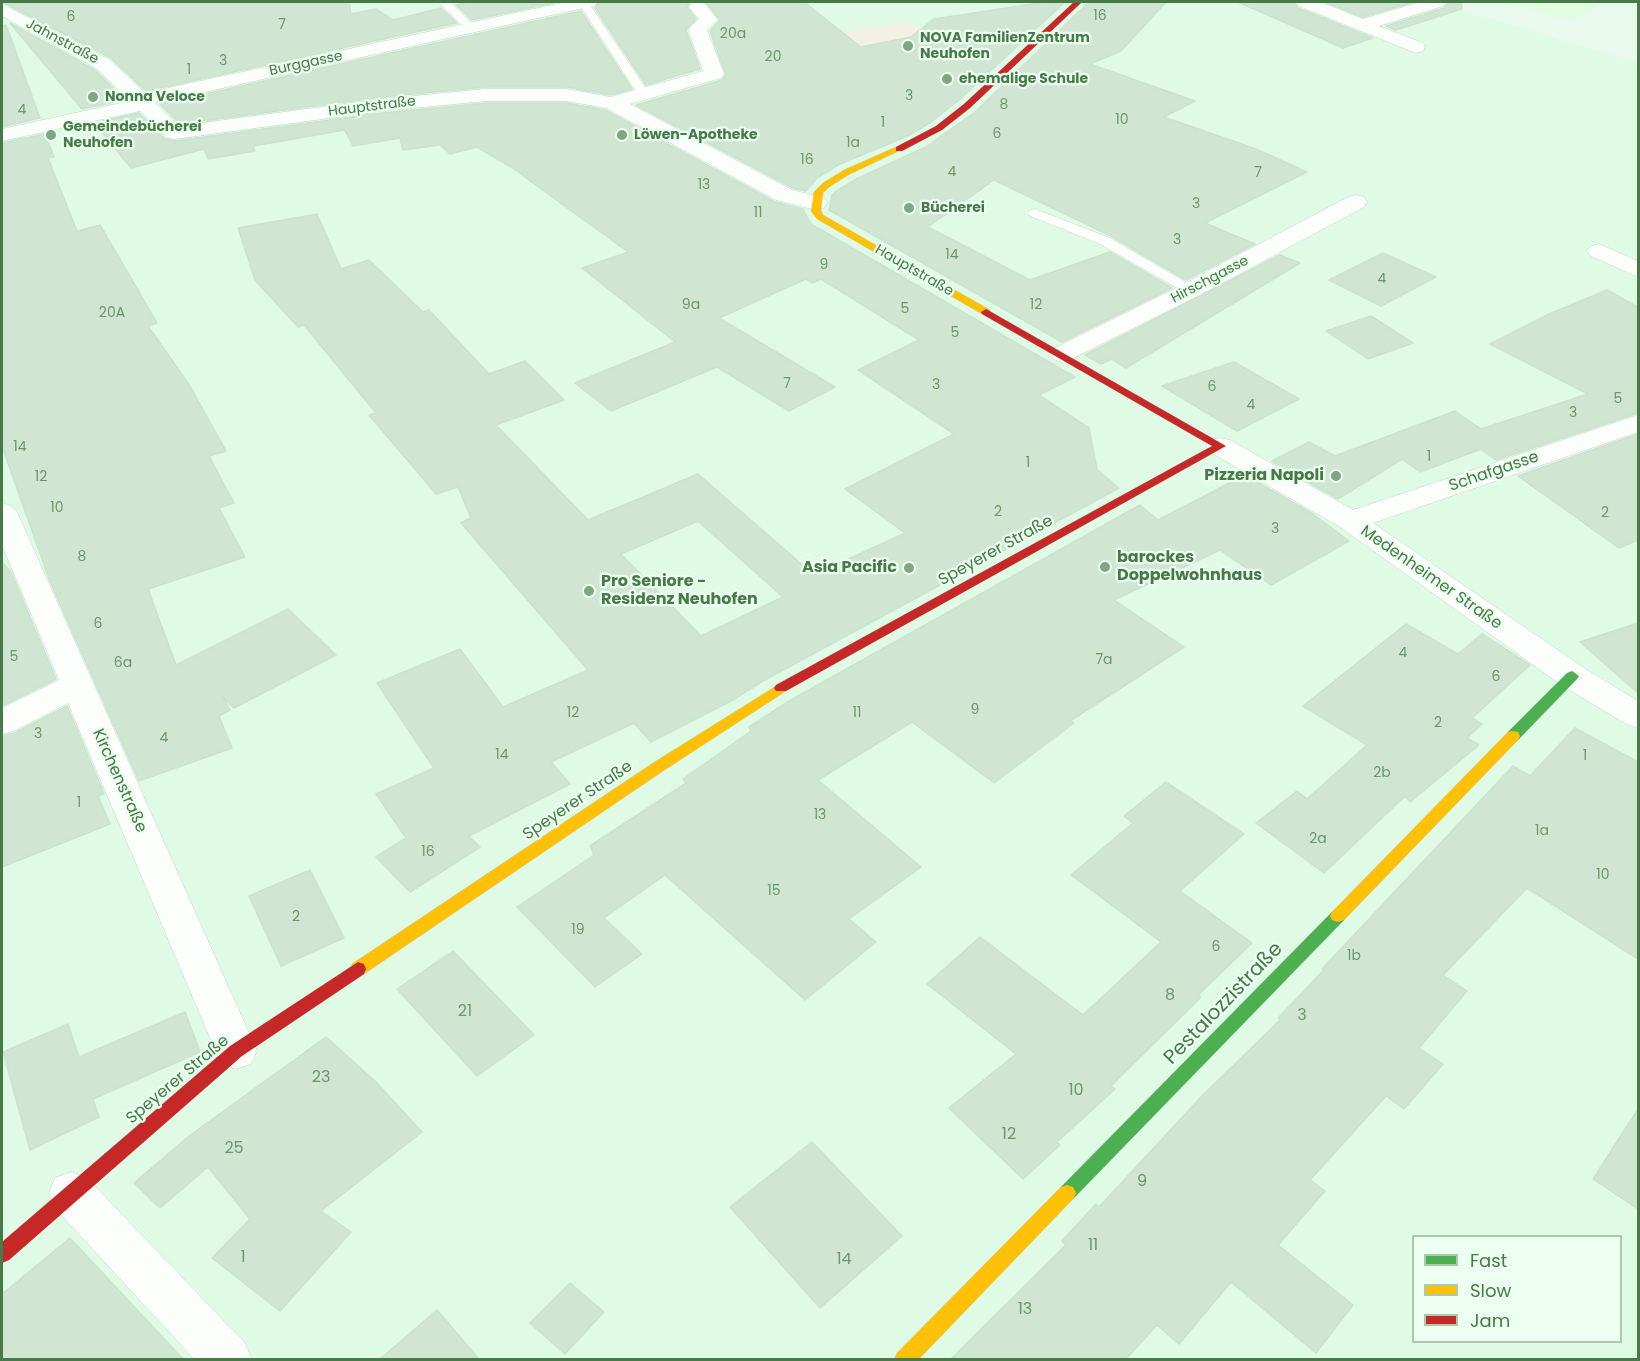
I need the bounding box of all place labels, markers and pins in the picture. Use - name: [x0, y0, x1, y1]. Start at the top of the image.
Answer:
- place label: NOVA FamilienZentrum Neuhofen: [920, 30, 1090, 62]
- marker: NOVA FamilienZentrum Neuhofen: [901, 39, 915, 53]
- place label: ehemalige Schule: [959, 71, 1088, 87]
- marker: ehemalige Schule: [940, 72, 954, 86]
- place label: Nonna Veloce: [105, 89, 205, 105]
- marker: Nonna Veloce: [86, 90, 100, 104]
- place label: Gemeindebücherei Neuhofen: [63, 119, 202, 152]
- place label: Löwen-Apotheke: [634, 127, 758, 143]
- marker: Gemeindebücherei Neuhofen: [44, 128, 58, 142]
- marker: Löwen-Apotheke: [615, 128, 629, 142]
- place label: Bücherei: [921, 200, 985, 216]
- marker: Bücherei: [902, 201, 916, 215]
- place label: Pizzeria Napoli: [1204, 466, 1324, 486]
- marker: Pizzeria Napoli: [1329, 469, 1343, 483]
- place label: barockes Doppelwohnhaus: [1117, 548, 1262, 586]
- place label: Asia Pacific: [802, 558, 897, 578]
- marker: barockes Doppelwohnhaus: [1098, 560, 1112, 574]
- marker: Asia Pacific: [902, 561, 916, 575]
- place label: Pro Seniore - Residenz Neuhofen: [601, 572, 758, 610]
- marker: Pro Seniore - Residenz Neuhofen: [582, 584, 596, 598]

